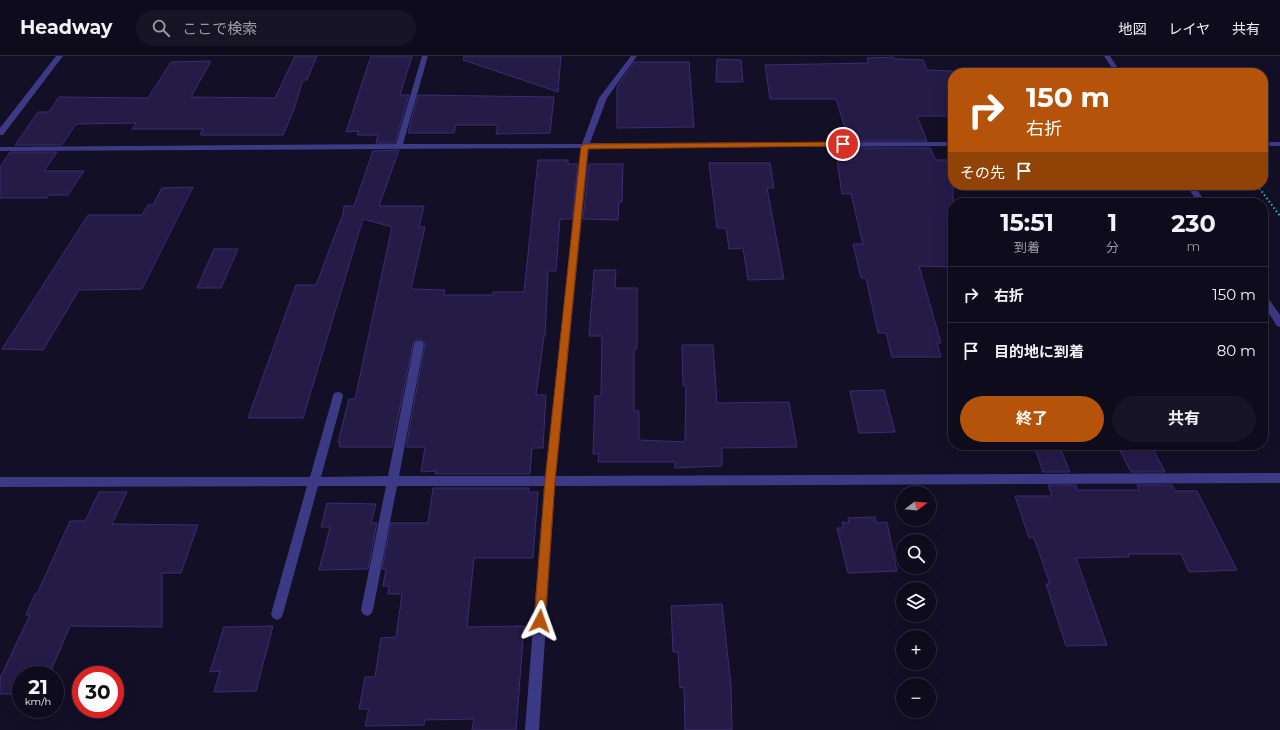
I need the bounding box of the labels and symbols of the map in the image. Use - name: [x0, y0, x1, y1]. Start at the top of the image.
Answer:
- pin: [826, 127, 860, 161]
- north arrow: [896, 486, 936, 526]
- position arrow: [519, 600, 561, 642]
- speed limit sign: 30: [72, 666, 124, 718]

